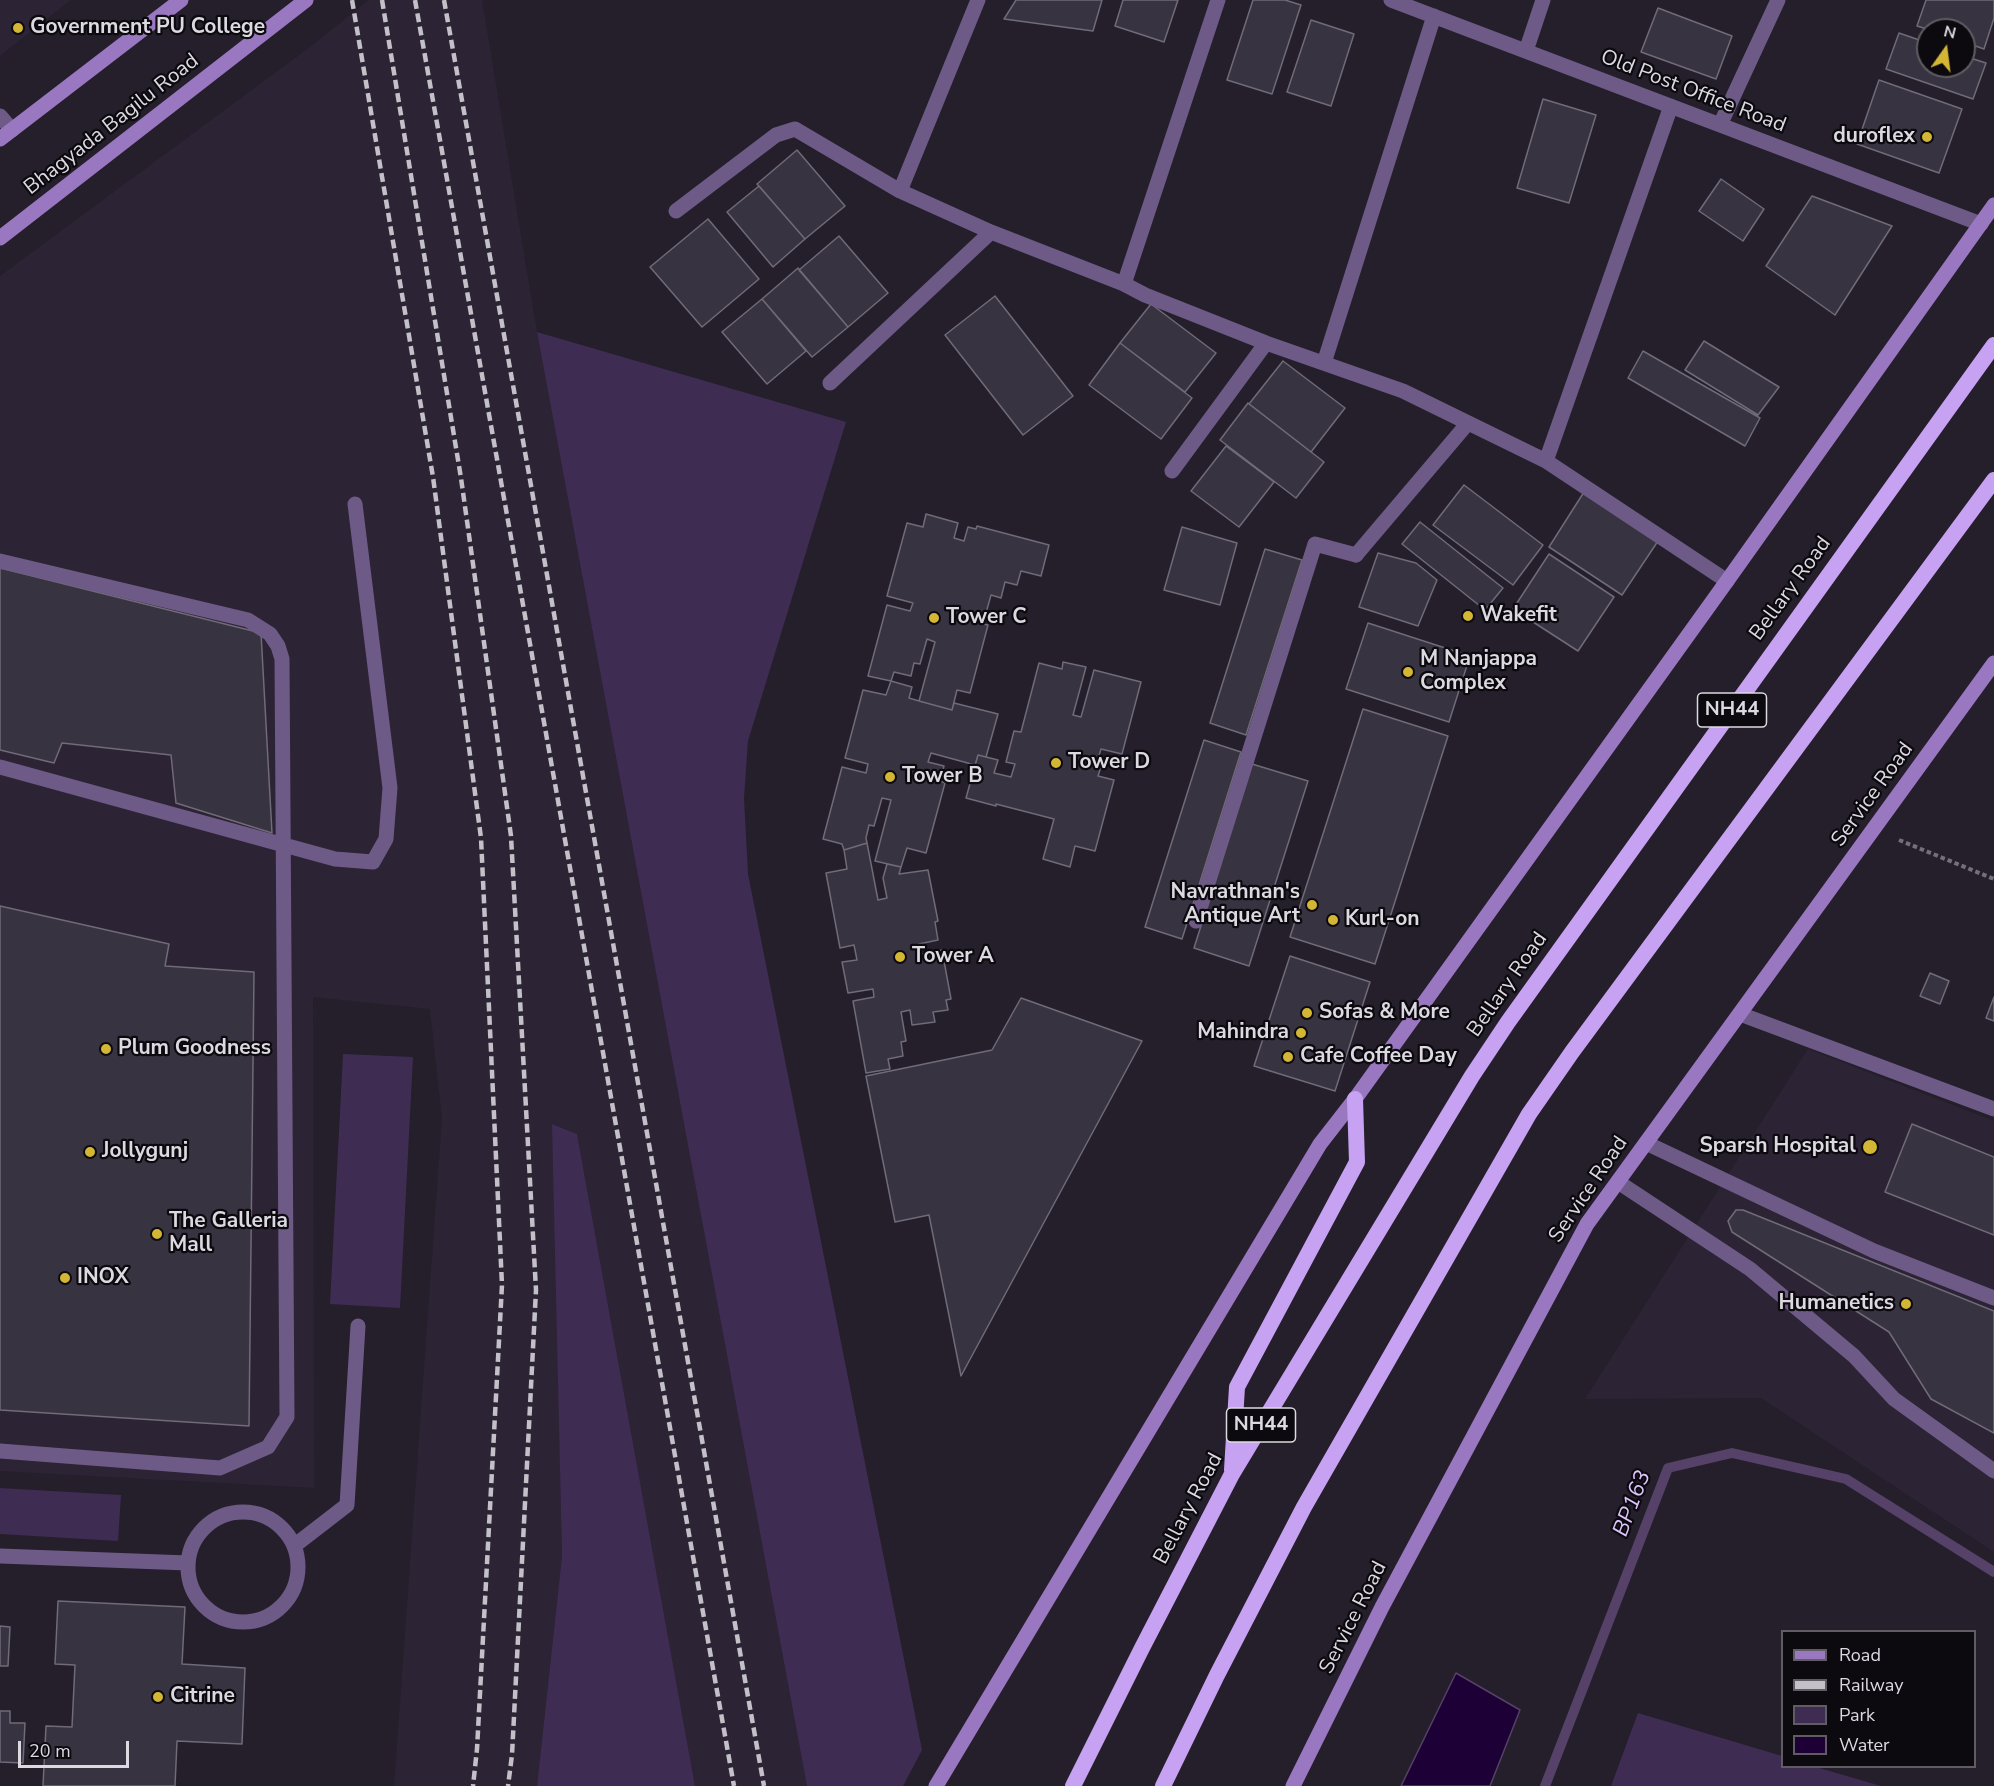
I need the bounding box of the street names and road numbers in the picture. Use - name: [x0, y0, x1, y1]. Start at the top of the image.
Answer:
- street label: Old Post Office Road: [1597, 45, 1789, 139]
- street label: Bhagyada Bagilu Road: [20, 49, 204, 201]
- street label: Bellary Road: [1745, 532, 1837, 646]
- road number: NH44: [1698, 693, 1766, 727]
- street label: Service Road: [1827, 738, 1919, 852]
- street label: Bellary Road: [1463, 928, 1553, 1042]
- street label: Service Road: [1544, 1132, 1634, 1248]
- road number: NH44: [1226, 1408, 1296, 1442]
- street label: Bellary Road: [1149, 1449, 1229, 1569]
- street label: Service Road: [1315, 1558, 1393, 1678]

